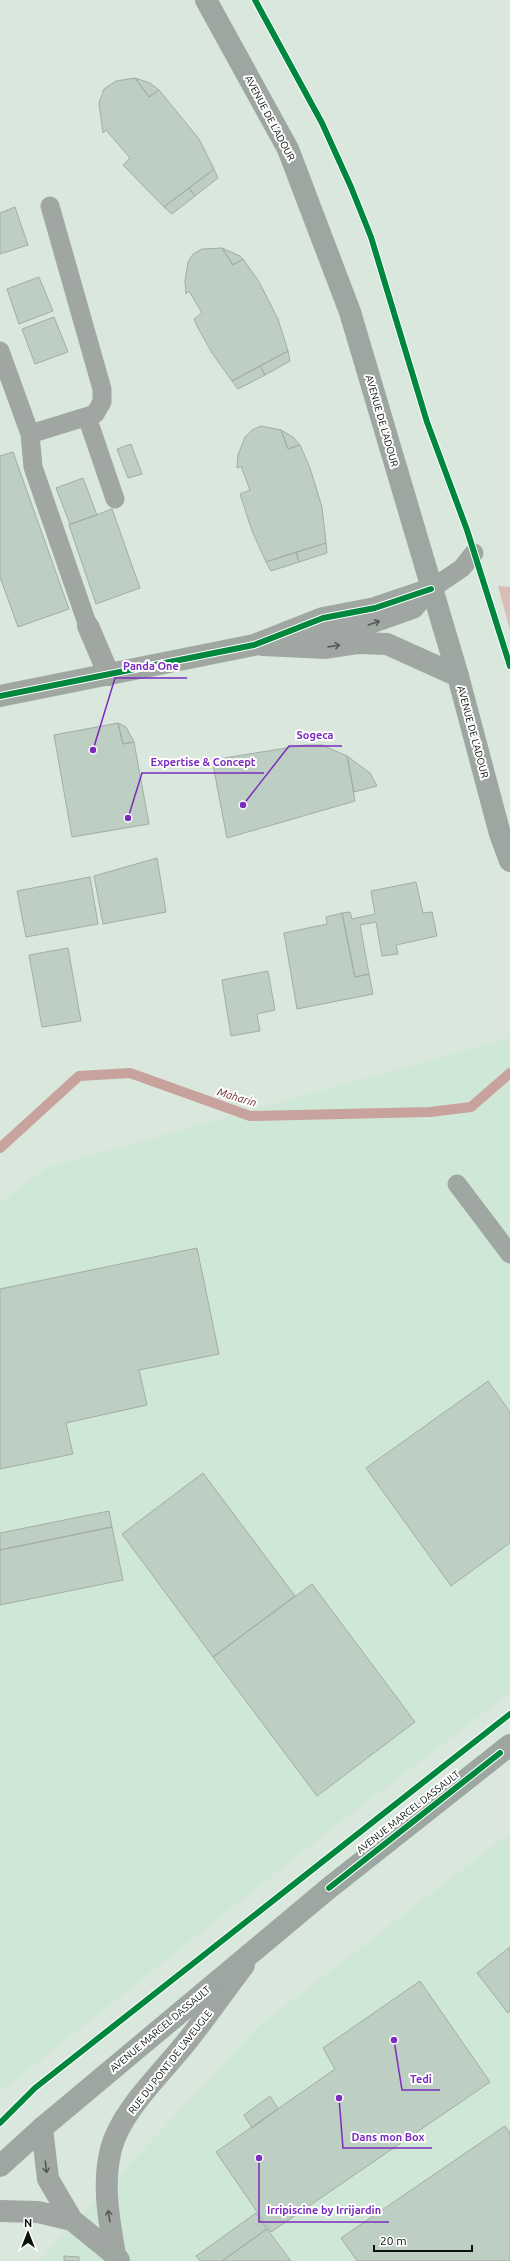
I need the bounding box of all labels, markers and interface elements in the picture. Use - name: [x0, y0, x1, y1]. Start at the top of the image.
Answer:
- street label: AVENUE DE L'ADOUR: [243, 74, 297, 162]
- street label: AVENUE DE L'ADOUR: [364, 374, 400, 468]
- one-way arrow: [368, 619, 381, 626]
- one-way arrow: [327, 642, 340, 650]
- callout: Panda One: [115, 655, 187, 678]
- text: Panda One: [123, 660, 179, 672]
- street label: AVENUE DE L'ADOUR: [455, 685, 491, 779]
- callout: Sogeca: [289, 723, 342, 746]
- text: Sogeca: [297, 729, 333, 741]
- callout: Expertise & Concept: [142, 750, 264, 773]
- text: Expertise & Concept: [150, 756, 256, 768]
- water label: Maharin: [216, 1085, 258, 1109]
- street label: AVENUE MARCEL DASSAULT: [354, 1768, 462, 1856]
- street label: AVENUE MARCEL DASSAULT: [108, 1984, 213, 2074]
- street label: RUE DU PONT DE L'AVEUGLE: [126, 2008, 214, 2116]
- callout: Tedi: [402, 2067, 440, 2090]
- text: Tedi: [410, 2073, 432, 2085]
- callout: Dans mon Box: [343, 2125, 432, 2148]
- text: Dans mon Box: [351, 2131, 425, 2143]
- one-way arrow: [43, 2160, 50, 2173]
- callout: Irripiscine by Irrijardin: [259, 2199, 389, 2222]
- text: Irripiscine by Irrijardin: [267, 2204, 381, 2216]
- one-way arrow: [105, 2210, 113, 2223]
- north arrow: [8, 2213, 48, 2253]
- text: N: [24, 2217, 32, 2229]
- scale bar: [374, 2227, 472, 2253]
- text: 20 m: [380, 2234, 407, 2247]

